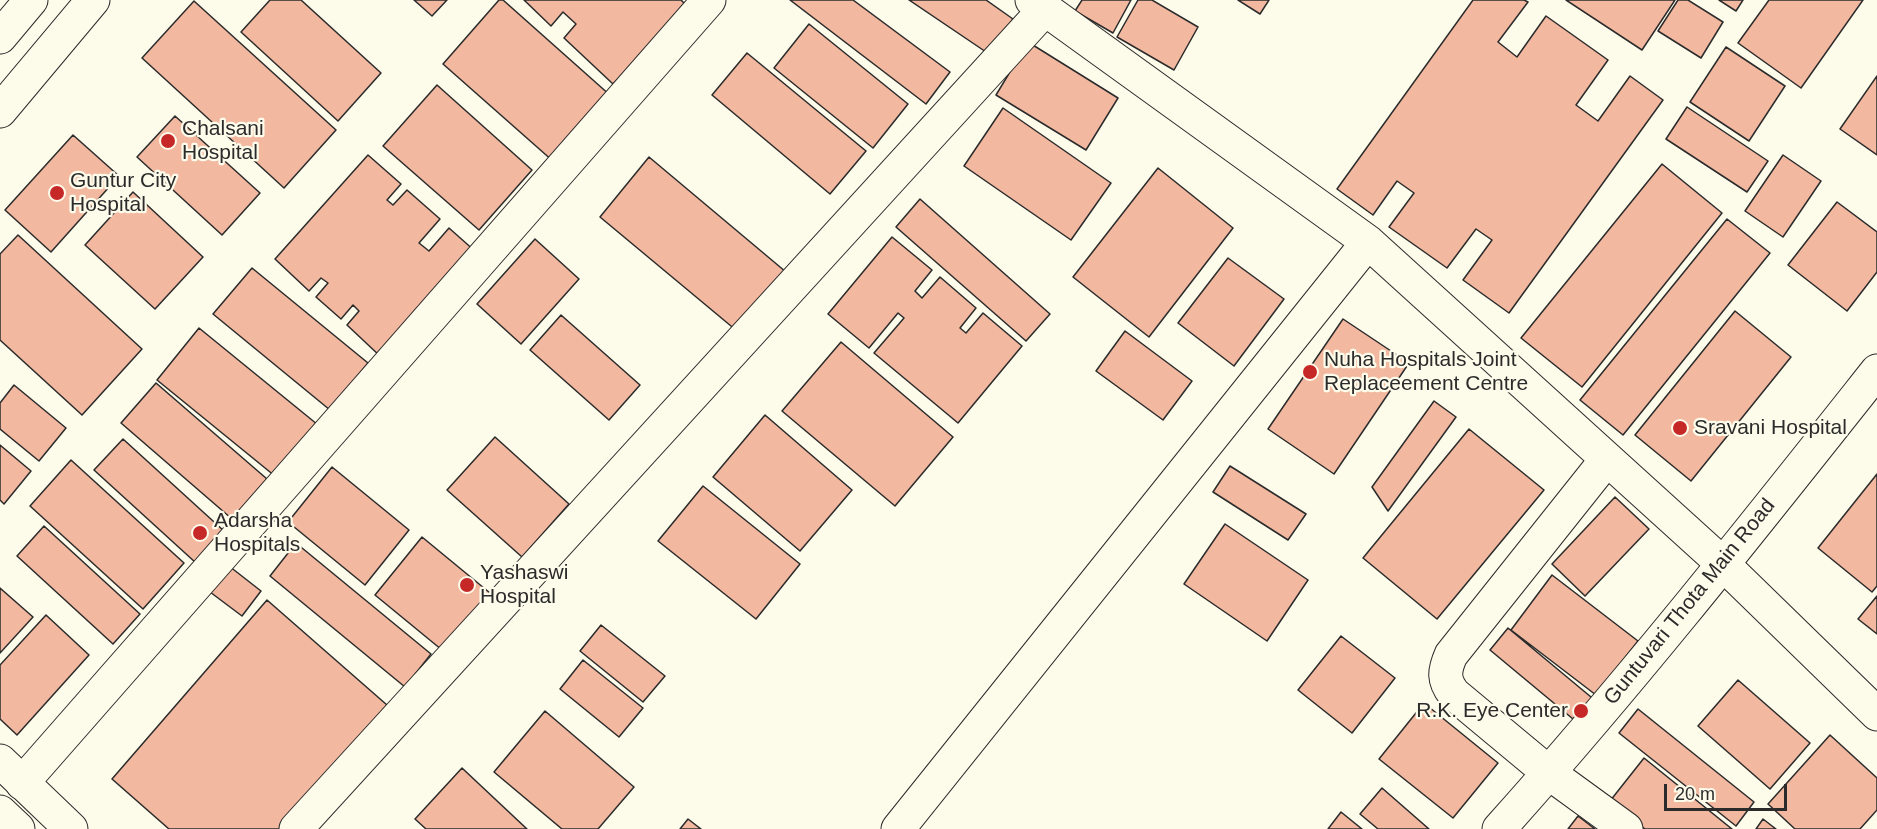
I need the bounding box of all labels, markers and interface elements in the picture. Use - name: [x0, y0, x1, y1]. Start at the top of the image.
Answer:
- place label: Chalsani Hospital: [182, 116, 264, 166]
- marker: Chalsani Hospital: [159, 132, 177, 150]
- place label: Guntur City Hospital: [70, 168, 176, 218]
- marker: Guntur City Hospital: [48, 184, 66, 202]
- place label: Nuha Hospitals Joint Replaceement Centre: [1324, 347, 1528, 397]
- marker: Nuha Hospitals Joint Replaceement Centre: [1301, 363, 1319, 381]
- place label: Sravani Hospital: [1694, 415, 1847, 441]
- marker: Sravani Hospital: [1671, 419, 1689, 437]
- street label: Guntuvari Thota Main Road: [1599, 494, 1781, 710]
- place label: Adarsha Hospitals: [214, 508, 300, 558]
- marker: Adarsha Hospitals: [191, 524, 209, 542]
- place label: Yashaswi Hospital: [480, 560, 568, 610]
- marker: Yashaswi Hospital: [458, 576, 476, 594]
- place label: R.K. Eye Center: [1416, 698, 1568, 724]
- marker: R.K. Eye Center: [1572, 702, 1590, 720]
- scale bar: [1667, 772, 1790, 810]
- text: 20 m: [1675, 784, 1715, 804]

